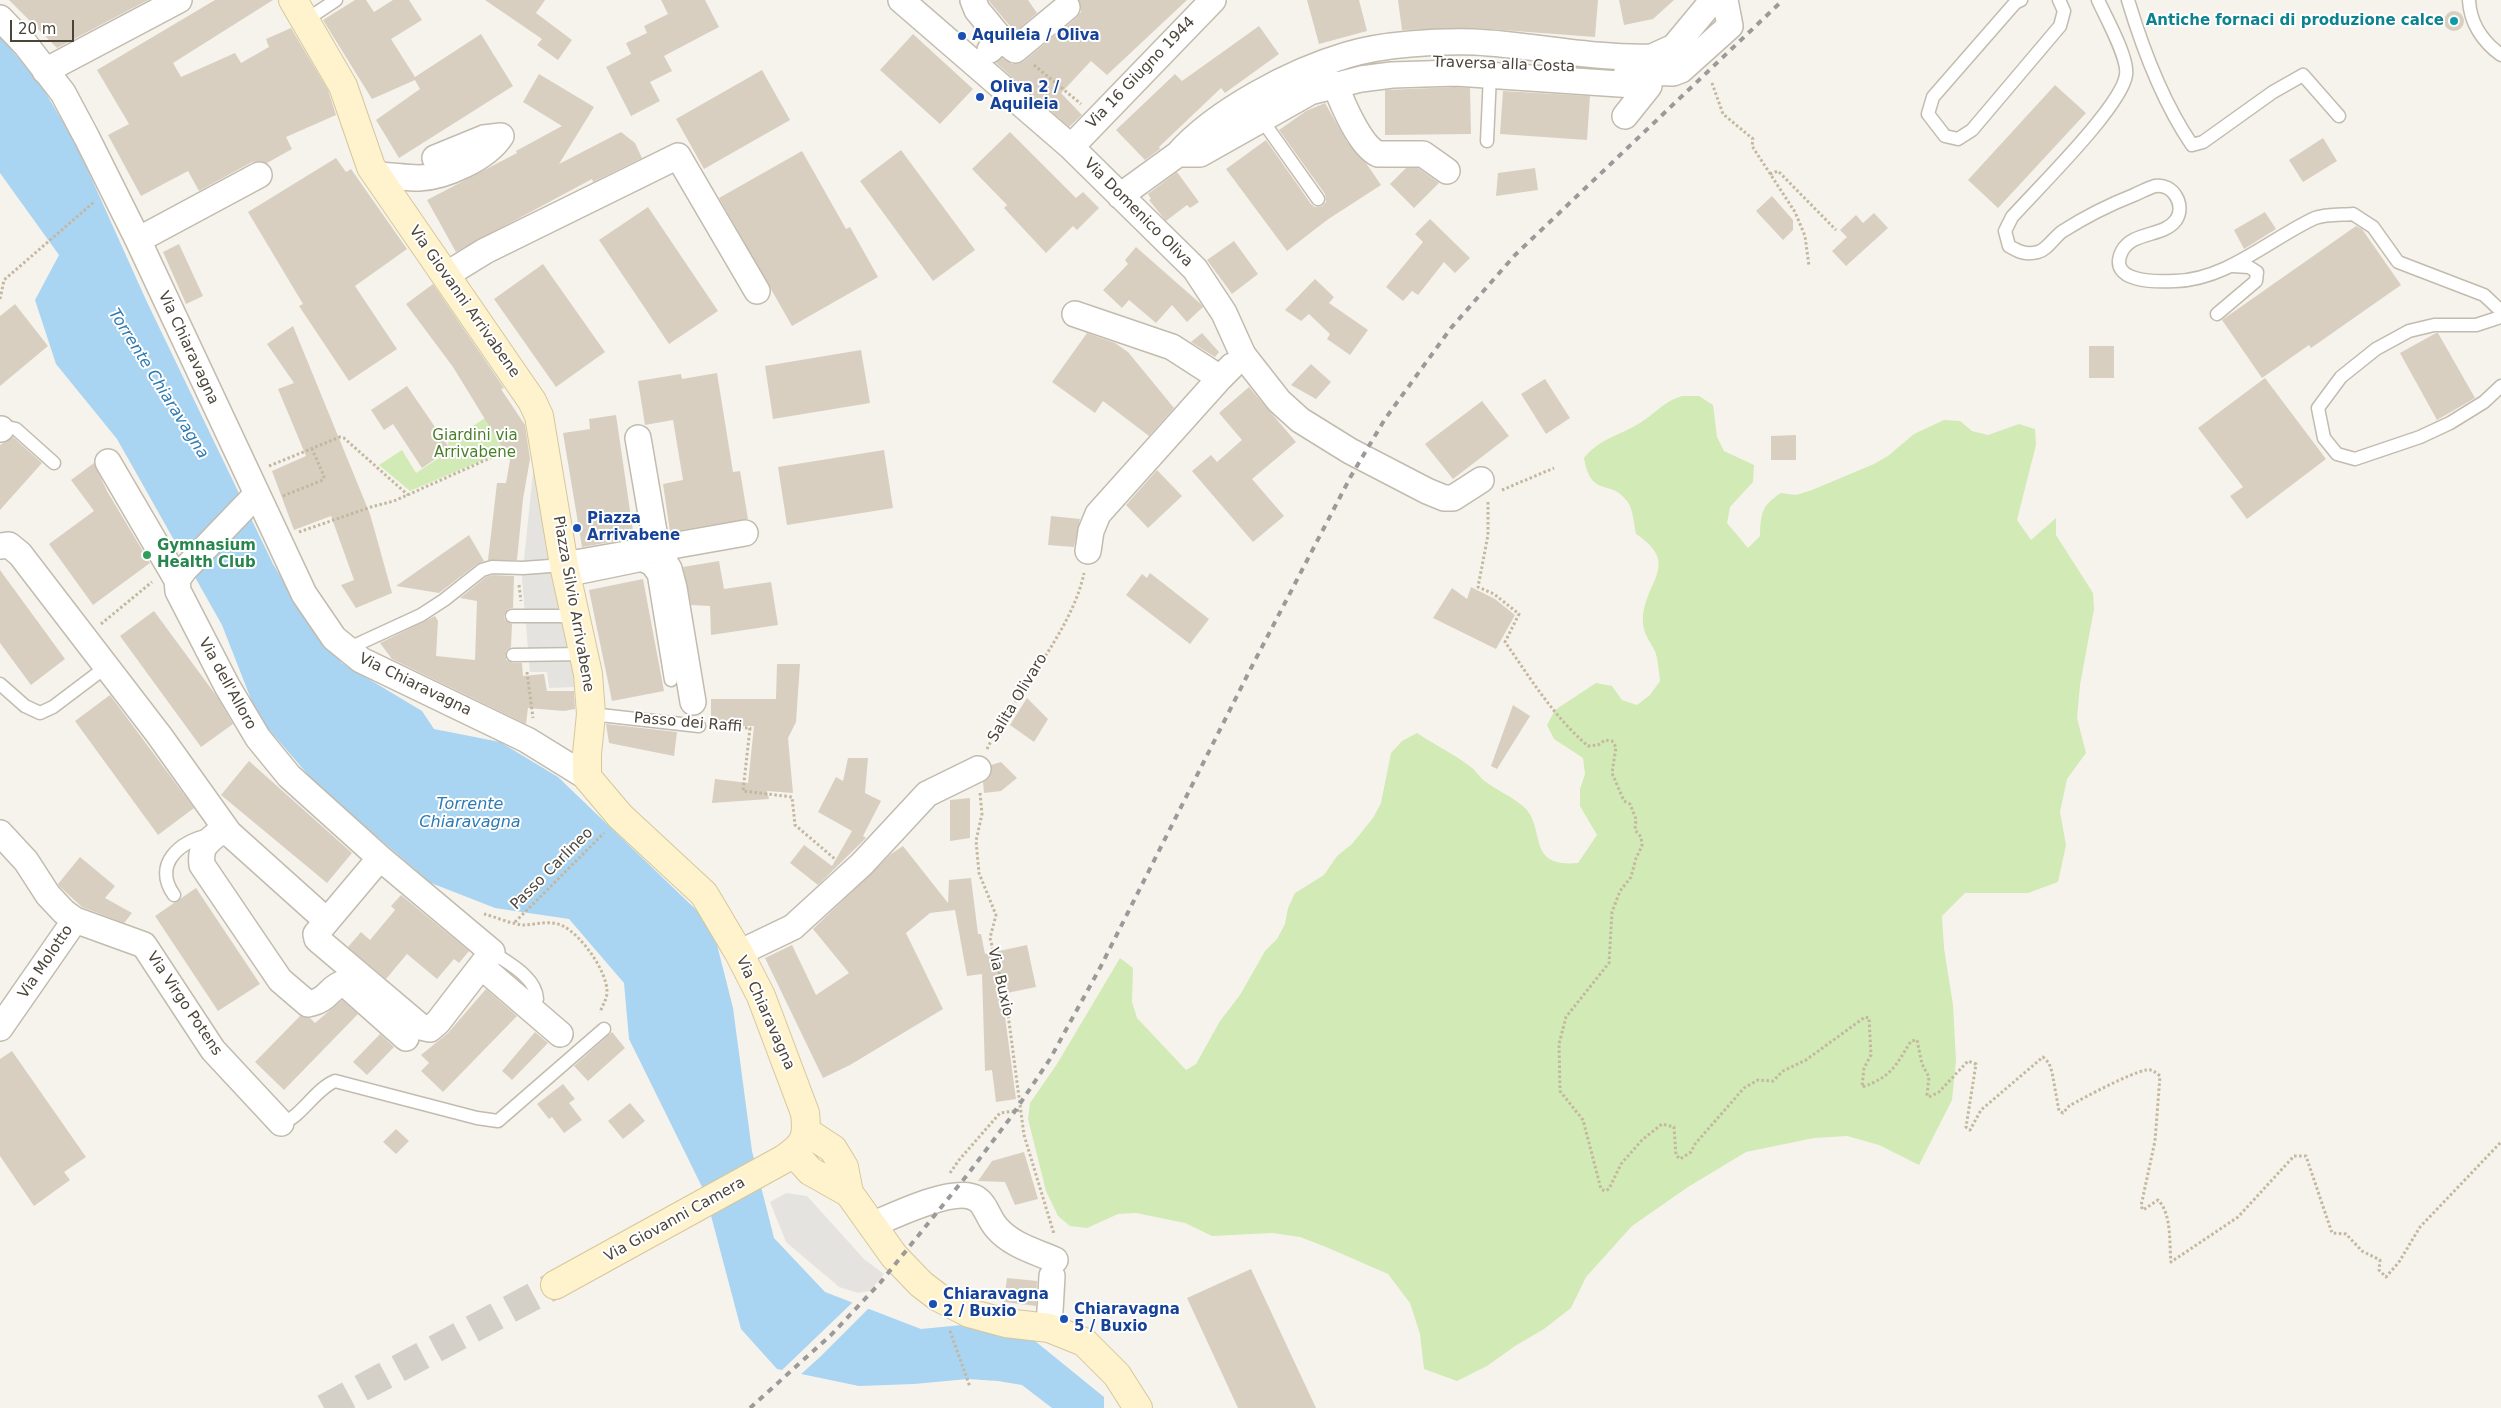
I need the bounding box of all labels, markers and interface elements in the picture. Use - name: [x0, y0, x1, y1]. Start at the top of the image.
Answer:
- scale bar: [12, 10, 76, 42]
- place label: Antiche fornaci di produzione calce: [2146, 12, 2444, 30]
- street label: Via 16 Giugno 1944: [1083, 13, 1199, 133]
- marker: Antiche fornaci di produzione calce: [2448, 15, 2460, 27]
- text: 20 m: [18, 20, 56, 38]
- place label: Aquileia / Oliva: [972, 27, 1100, 45]
- marker: Aquileia / Oliva: [956, 30, 968, 42]
- street label: Traversa alla Costa: [1433, 54, 1575, 76]
- place label: Oliva 2 / Aquileia: [990, 79, 1059, 114]
- marker: Oliva 2 / Aquileia: [974, 91, 986, 103]
- street label: Via Domenico Oliva: [1080, 155, 1196, 271]
- street label: Via Giovanni Arrivabene: [405, 223, 523, 381]
- street label: Via Chiaravagna: [154, 288, 222, 408]
- water label: Torrente Chiaravagna: [104, 305, 212, 463]
- park label: Giardini via Arrivabene: [432, 427, 518, 462]
- place label: Piazza Arrivabene: [587, 510, 680, 545]
- street label: Piazza Silvio Arrivabene: [549, 514, 597, 694]
- marker: Piazza Arrivabene: [571, 522, 583, 534]
- place label: Gymnasium Health Club: [157, 537, 256, 572]
- marker: Gymnasium Health Club: [141, 549, 153, 561]
- street label: Via dell'Alloro: [194, 635, 260, 733]
- street label: Via Chiaravagna: [356, 650, 474, 720]
- street label: Salita Olivaro: [985, 650, 1051, 746]
- street label: Passo dei Raffi: [633, 709, 743, 737]
- water label: Torrente Chiaravagna: [419, 795, 521, 833]
- street label: Passo Carlineo: [507, 824, 597, 914]
- street label: Via Molotto: [15, 922, 77, 1002]
- street label: Via Buxio: [983, 946, 1017, 1018]
- street label: Via Virgo Potens: [143, 949, 225, 1059]
- street label: Via Chiaravagna: [732, 953, 798, 1073]
- street label: Via Giovanni Camera: [602, 1174, 748, 1266]
- place label: Chiaravagna 2 / Buxio: [943, 1286, 1049, 1321]
- marker: Chiaravagna 2 / Buxio: [927, 1298, 939, 1310]
- place label: Chiaravagna 5 / Buxio: [1074, 1301, 1180, 1336]
- marker: Chiaravagna 5 / Buxio: [1058, 1313, 1070, 1325]

